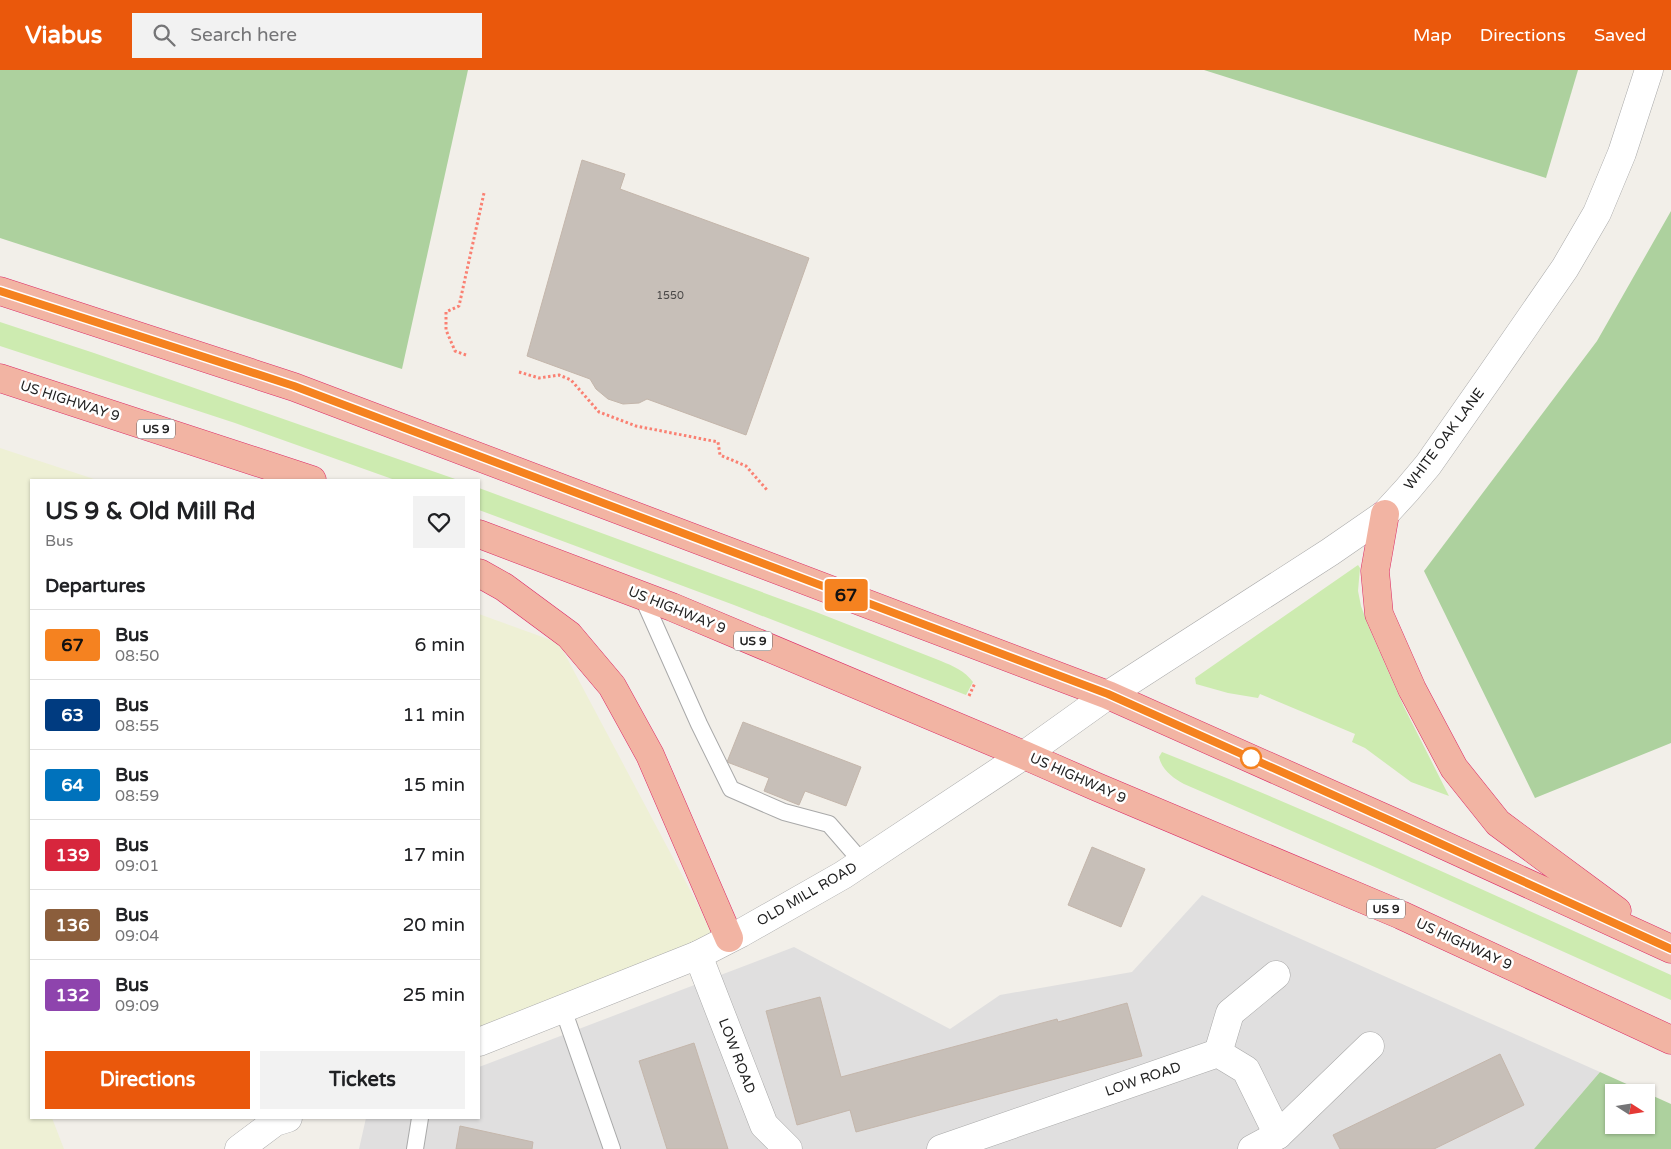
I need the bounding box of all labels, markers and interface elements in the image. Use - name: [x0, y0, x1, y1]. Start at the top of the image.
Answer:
- search box: [132, 13, 482, 58]
- text: Viabus: [25, 21, 102, 50]
- icon: search: [150, 21, 178, 49]
- text: Search here: [190, 24, 297, 46]
- text: Map: [1413, 24, 1452, 46]
- text: Directions: [1480, 24, 1566, 46]
- text: Saved: [1594, 24, 1646, 46]
- house number: 1550: [656, 289, 684, 302]
- street label: US HIGHWAY 9: [18, 377, 122, 425]
- street label: WHITE OAK LANE: [1400, 385, 1488, 493]
- road number: US 9: [137, 419, 175, 438]
- button: heart: [413, 496, 465, 548]
- text: US 9 & Old Mill Rd: [45, 497, 255, 526]
- text: Bus: [45, 531, 73, 551]
- text: Departures: [45, 575, 145, 597]
- line badge: 67: [824, 579, 868, 611]
- street label: US HIGHWAY 9: [626, 583, 728, 637]
- text: 67: [835, 584, 857, 606]
- text: Bus: [115, 624, 149, 646]
- road number: US 9: [734, 632, 772, 650]
- text: 67: [61, 634, 84, 656]
- text: 6 min: [414, 634, 465, 656]
- text: 08:50: [115, 646, 159, 666]
- text: Bus: [115, 694, 149, 716]
- text: 63: [61, 704, 84, 726]
- text: 11 min: [402, 704, 465, 726]
- text: 08:55: [115, 716, 159, 736]
- unlabelled marker: [1240, 747, 1262, 769]
- street label: US HIGHWAY 9: [1027, 749, 1129, 807]
- text: Bus: [115, 764, 149, 786]
- text: 64: [61, 774, 84, 796]
- text: 15 min: [402, 774, 465, 796]
- text: 08:59: [115, 786, 159, 806]
- text: Bus: [115, 834, 149, 856]
- text: 139: [56, 844, 89, 866]
- text: 17 min: [402, 844, 465, 866]
- text: 09:01: [115, 856, 159, 876]
- street label: OLD MILL ROAD: [754, 858, 860, 930]
- road number: US 9: [1367, 900, 1405, 919]
- text: Bus: [115, 904, 149, 926]
- text: 136: [56, 914, 89, 936]
- text: 20 min: [402, 914, 465, 936]
- street label: US HIGHWAY 9: [1413, 914, 1515, 974]
- text: 09:04: [115, 926, 159, 946]
- text: Bus: [115, 974, 149, 996]
- text: 132: [56, 984, 89, 1006]
- text: 25 min: [402, 984, 465, 1006]
- text: 09:09: [115, 996, 159, 1016]
- street label: LOW ROAD: [715, 1016, 759, 1096]
- button: Directions: [45, 1051, 250, 1109]
- button: Tickets: [260, 1051, 465, 1109]
- street label: LOW ROAD: [1103, 1058, 1183, 1100]
- north arrow: [1605, 1084, 1655, 1134]
- map controls: [1605, 1084, 1655, 1134]

